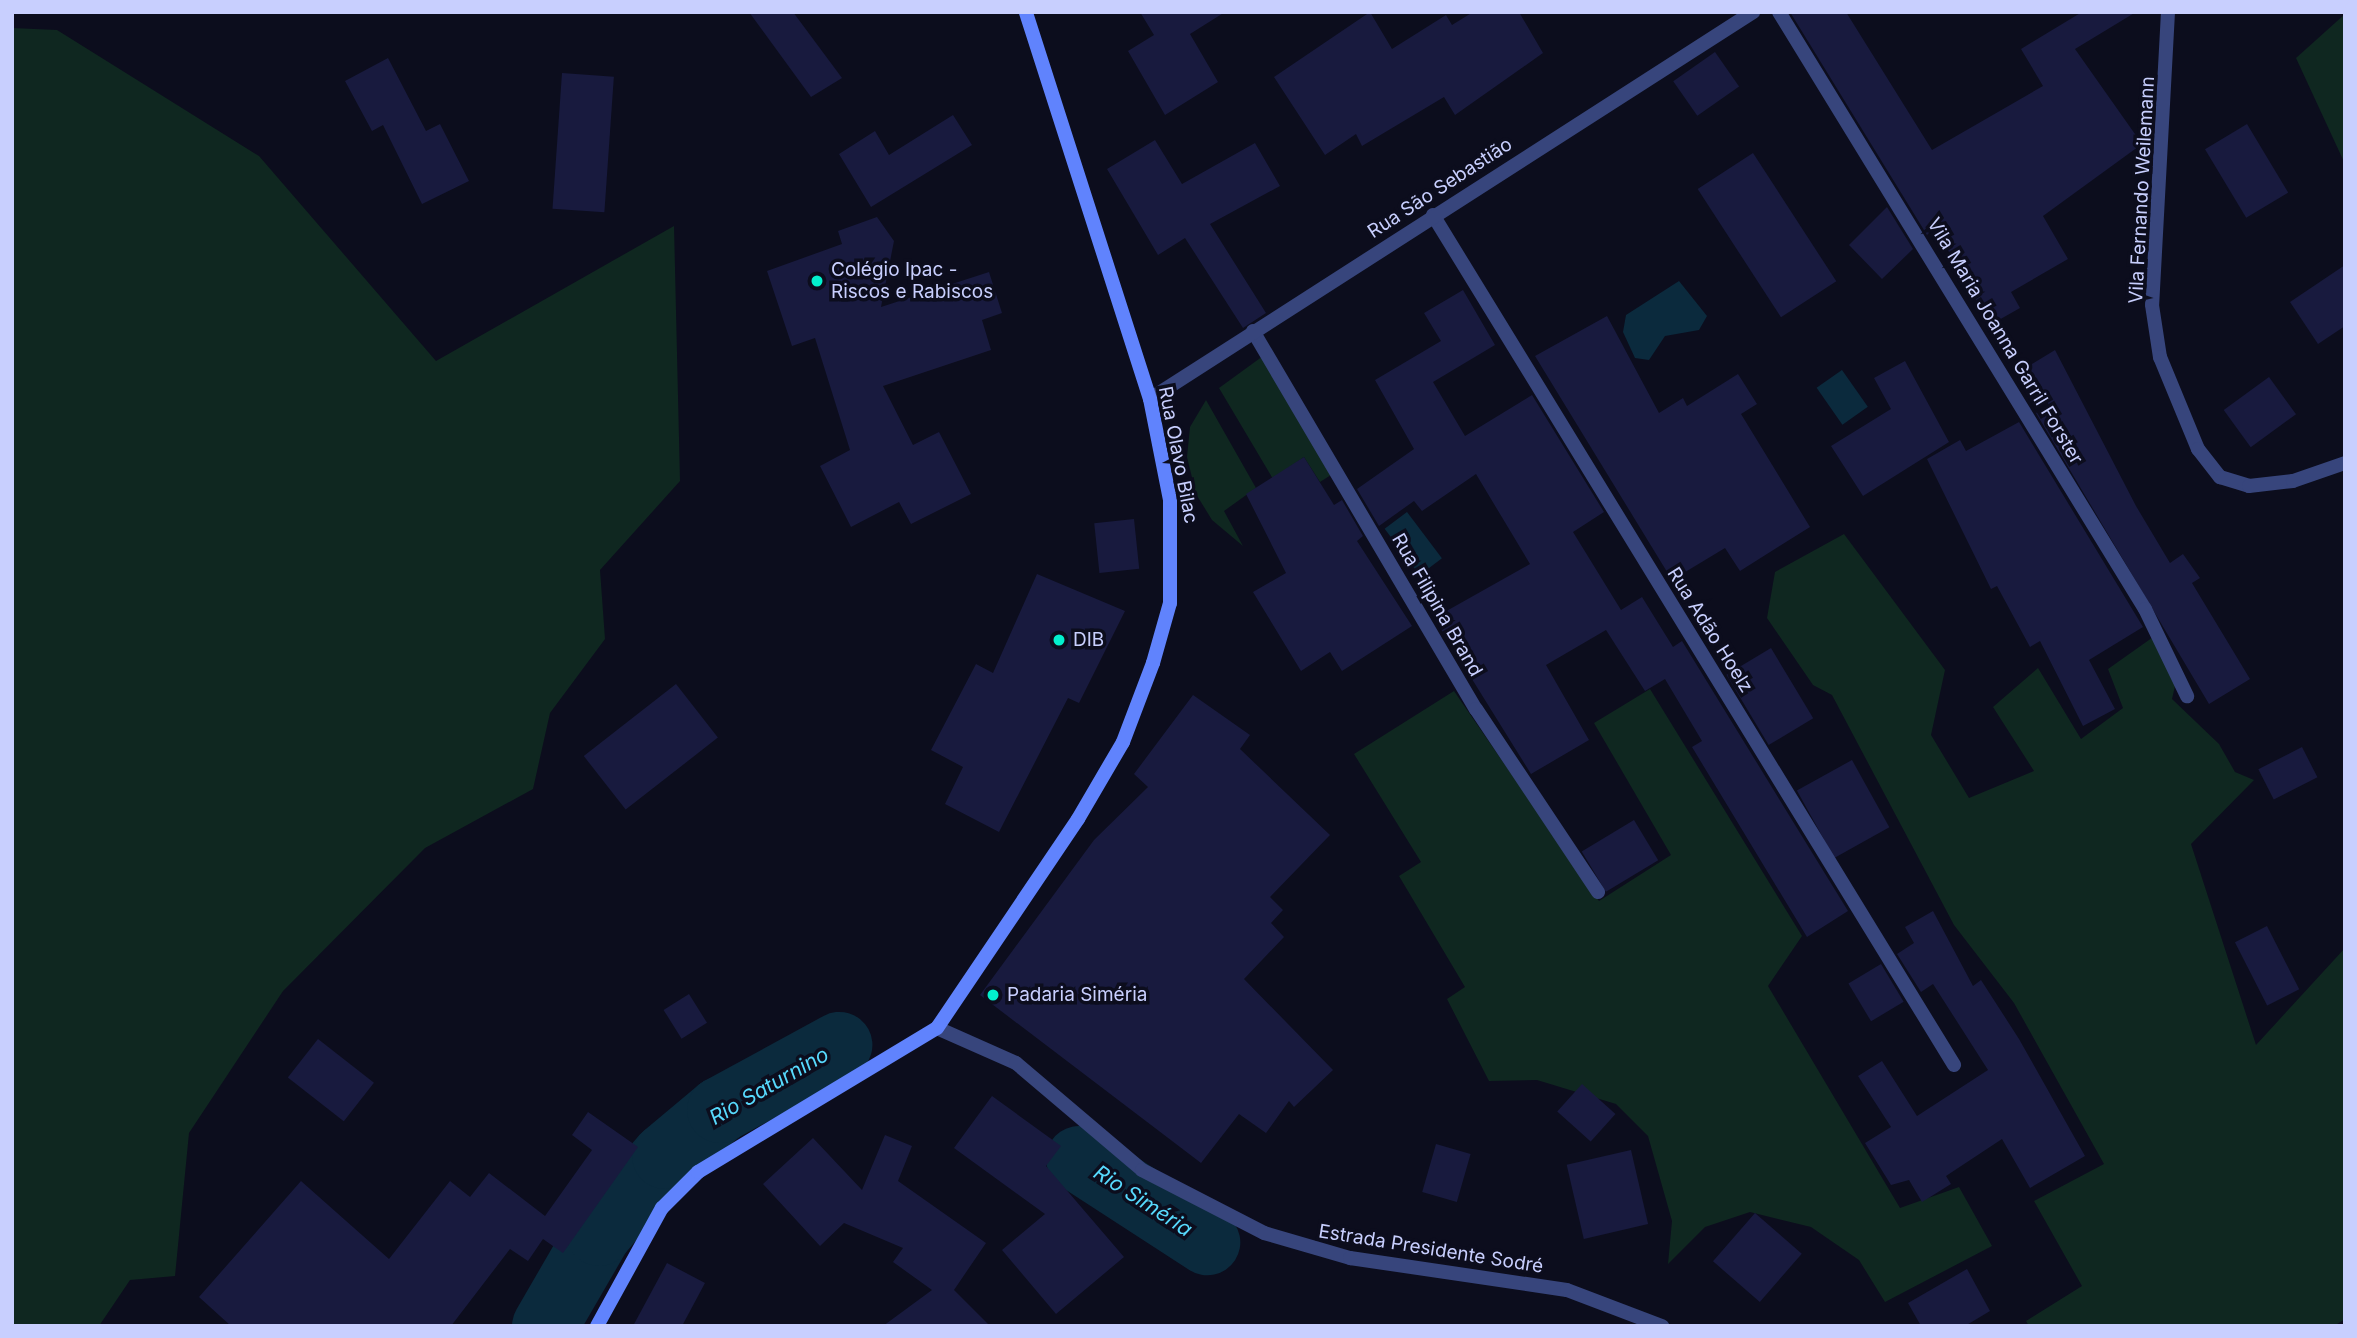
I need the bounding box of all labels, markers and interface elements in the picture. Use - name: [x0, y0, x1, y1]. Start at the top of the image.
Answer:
- street label: Vila Fernando Weilemann: [2125, 76, 2159, 304]
- street label: Rua São Sebastião: [1363, 133, 1517, 243]
- street label: Vila Maria Joanna Garril Forster: [1922, 214, 2088, 468]
- place label: Colégio Ipac - Riscos e Rabiscos: [831, 259, 993, 303]
- marker: Colégio Ipac - Riscos e Rabiscos: [809, 273, 825, 289]
- street label: Rua Olavo Bilac: [1154, 385, 1202, 525]
- street label: Rua Filipina Brand: [1387, 530, 1487, 680]
- street label: Rua Adão Hoelz: [1662, 563, 1758, 697]
- place label: DIB: [1073, 629, 1104, 651]
- marker: DIB: [1051, 632, 1067, 648]
- place label: Padaria Siméria: [1007, 984, 1147, 1006]
- marker: Padaria Siméria: [985, 987, 1001, 1003]
- water label: Rio Saturnino: [705, 1042, 833, 1130]
- water label: Rio Siméria: [1089, 1160, 1197, 1242]
- street label: Estrada Presidente Sodré: [1317, 1220, 1545, 1278]

